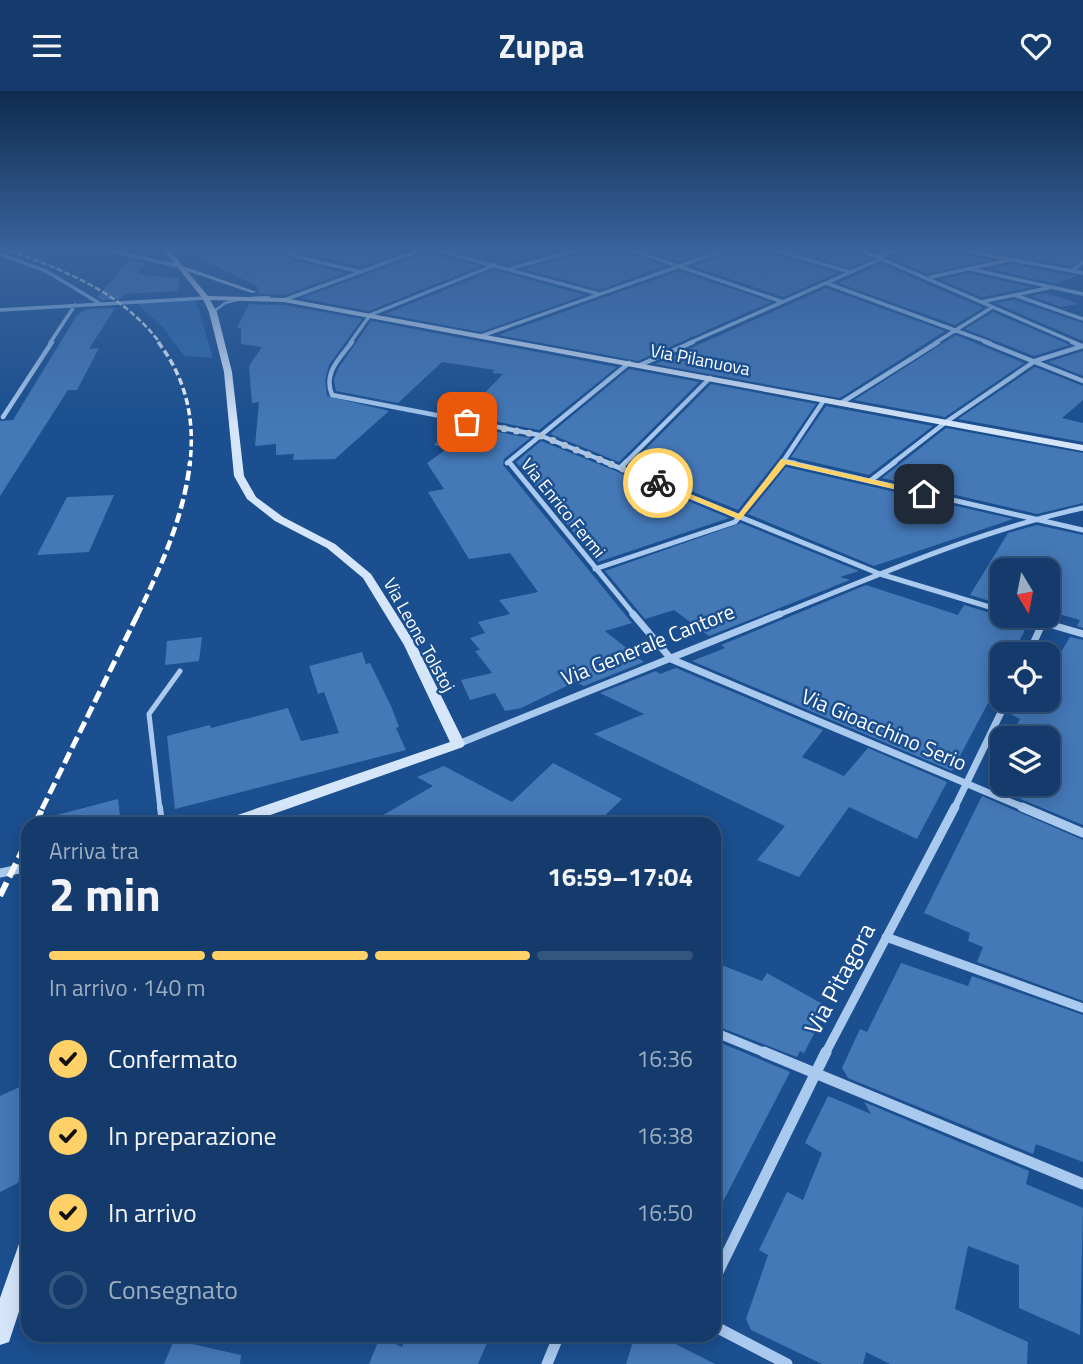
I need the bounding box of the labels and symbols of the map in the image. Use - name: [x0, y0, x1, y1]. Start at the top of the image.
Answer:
- street label: Via Pilanuova: [648, 337, 752, 382]
- pin: [437, 392, 497, 452]
- courier: [623, 448, 693, 518]
- street label: Via Enrico Fermi: [515, 452, 612, 564]
- pin: [894, 464, 954, 524]
- north arrow: [990, 558, 1060, 628]
- street label: Via Leone Tolstoj: [377, 573, 462, 697]
- street label: Via Generale Cantore: [556, 595, 739, 693]
- street label: Via Gioacchino Serio: [797, 680, 972, 778]
- street label: Via Pitagora: [795, 916, 884, 1041]

